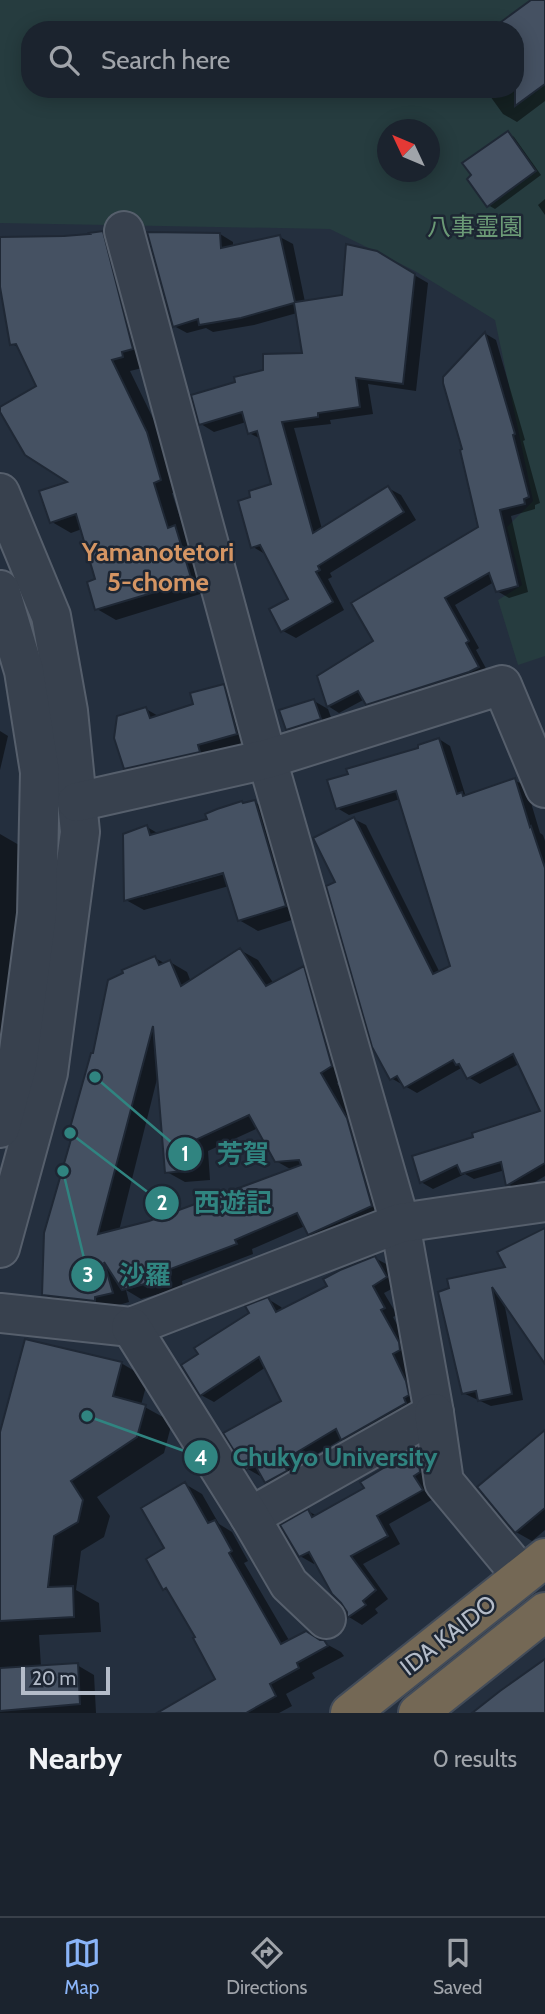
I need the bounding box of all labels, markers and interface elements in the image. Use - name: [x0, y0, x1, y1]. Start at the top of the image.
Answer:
- search box: [21, 21, 524, 98]
- icon: search: [45, 41, 83, 79]
- text: Search here: [101, 44, 230, 76]
- north arrow: [377, 119, 440, 182]
- park label: 八事霊園: [427, 212, 523, 241]
- district label: Yamanotetori 5-chome: [81, 536, 234, 598]
- callout: 芳賀: [168, 1130, 283, 1177]
- text: 芳賀: [217, 1138, 269, 1170]
- text: 1: [181, 1141, 189, 1166]
- callout: 西遊記: [145, 1179, 286, 1226]
- text: 西遊記: [194, 1187, 272, 1219]
- text: 2: [156, 1190, 168, 1215]
- callout: 沙羅: [70, 1251, 185, 1298]
- text: 沙羅: [119, 1259, 171, 1291]
- text: 3: [82, 1262, 94, 1287]
- callout: Chukyo University: [183, 1434, 451, 1481]
- text: Chukyo University: [233, 1441, 438, 1473]
- text: 4: [194, 1445, 208, 1470]
- street label: IDA KAIDO: [394, 1589, 502, 1681]
- scale bar: [21, 1664, 110, 1696]
- text: 20 m: [32, 1667, 76, 1690]
- text: Nearby: [28, 1740, 122, 1777]
- text: 0 results: [433, 1745, 517, 1773]
- tab: Map: [63, 1934, 101, 1999]
- tab: Directions: [226, 1934, 307, 1999]
- tab: Saved: [433, 1934, 482, 1999]

